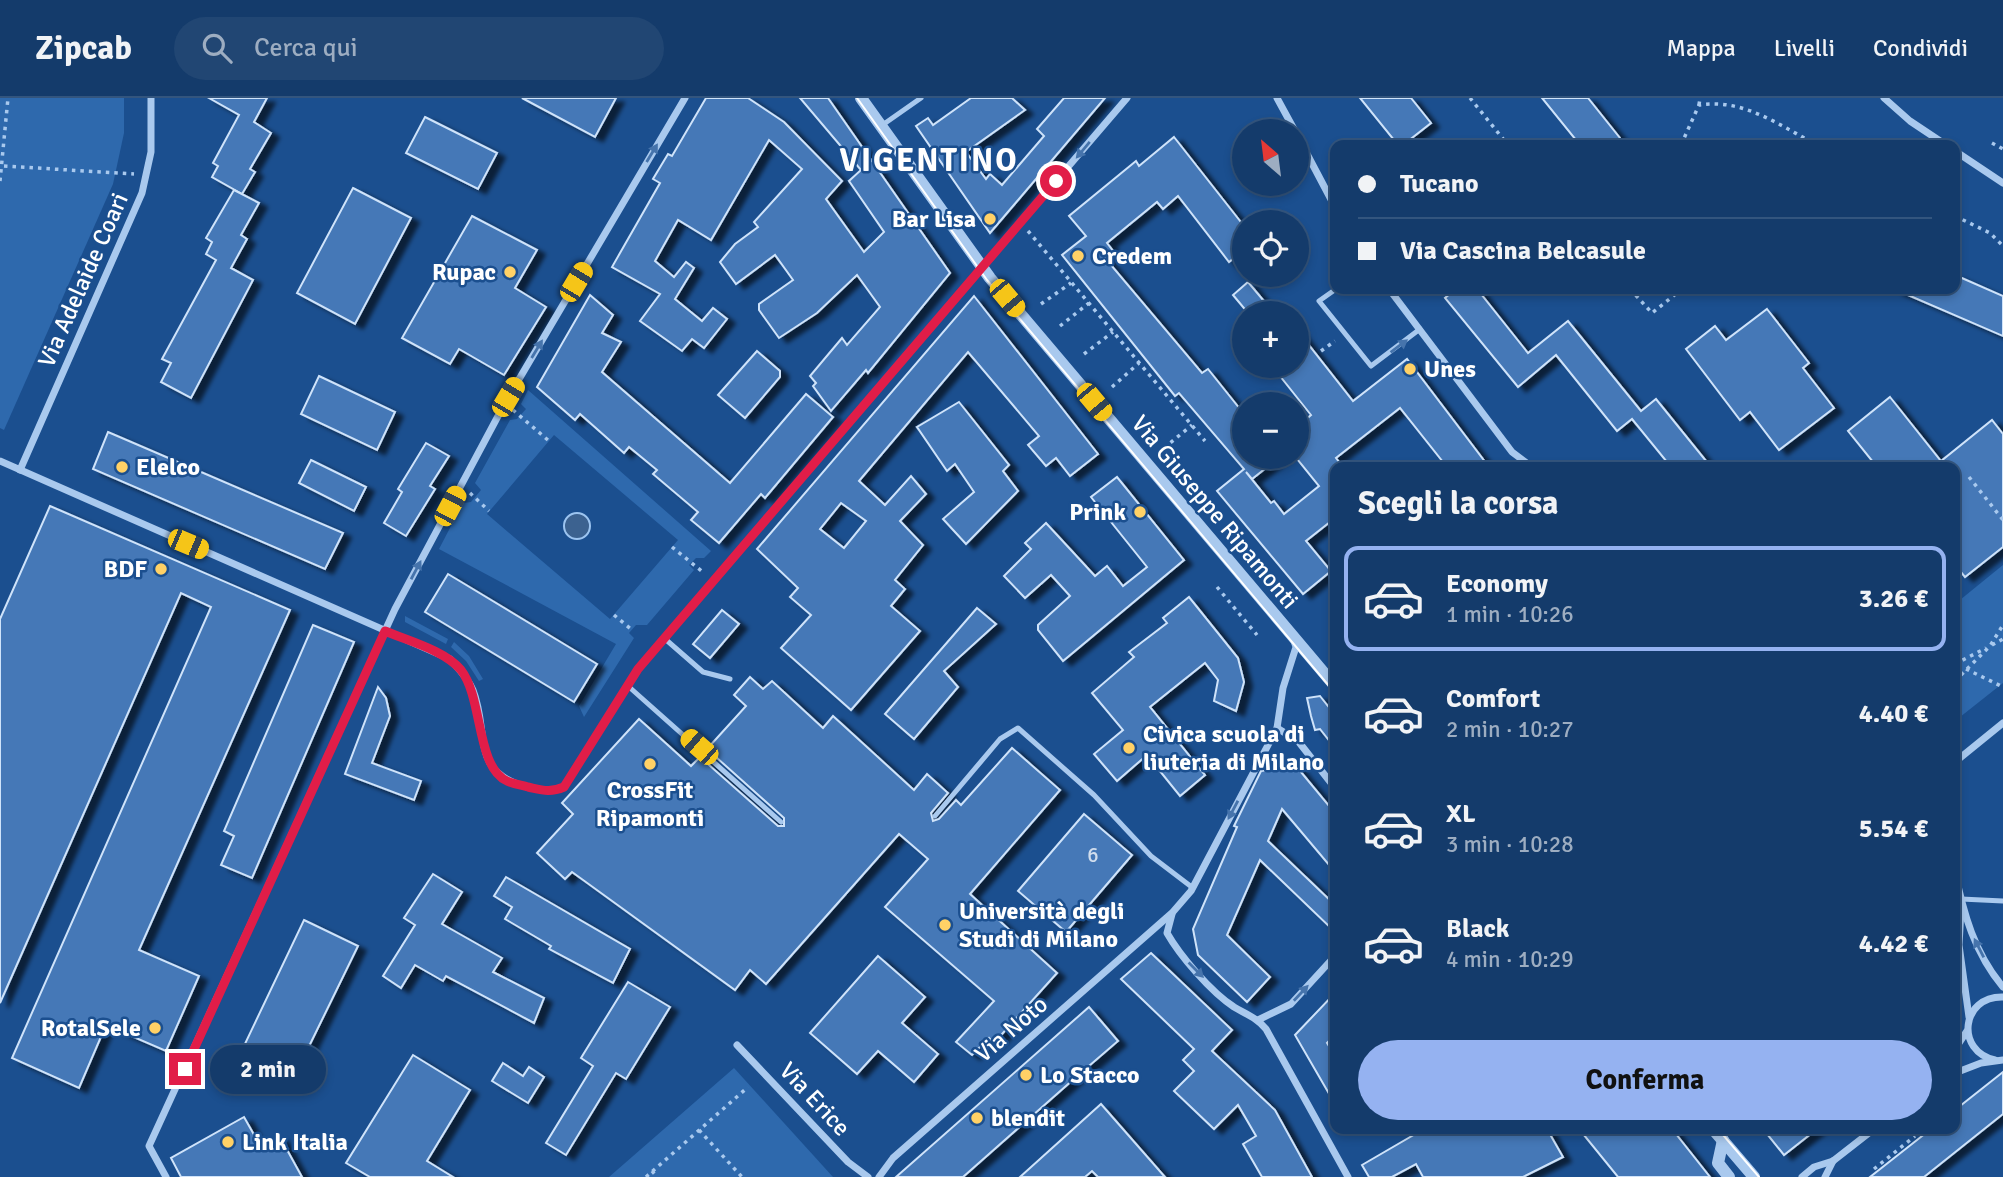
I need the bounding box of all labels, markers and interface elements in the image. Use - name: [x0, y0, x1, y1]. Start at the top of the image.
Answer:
- search box: [174, 17, 664, 80]
- text: Zipcab: [35, 28, 132, 69]
- icon: search: [198, 29, 236, 67]
- text: Cerca qui: [254, 32, 358, 64]
- text: Mappa: [1667, 33, 1736, 63]
- text: Livelli: [1774, 33, 1835, 63]
- text: Condividi: [1873, 33, 1968, 63]
- north arrow: [1232, 119, 1309, 196]
- map controls: [1232, 119, 1309, 469]
- district label: VIGENTINO: [840, 141, 1019, 180]
- one-way arrow: [1075, 141, 1091, 159]
- one-way arrow: [646, 143, 659, 162]
- route start: [1040, 165, 1072, 197]
- text: Tucano: [1400, 168, 1479, 200]
- street label: Via Adelaide Coari: [31, 188, 135, 372]
- place label: Bar Lisa: [892, 204, 976, 234]
- button: locate: [1232, 210, 1309, 287]
- marker: Bar Lisa: [982, 211, 998, 227]
- text: Via Cascina Belcasule: [1400, 235, 1646, 267]
- place label: Credem: [1092, 241, 1172, 271]
- marker: Credem: [1070, 248, 1086, 264]
- place label: Rupac: [432, 257, 496, 287]
- car: [557, 259, 596, 305]
- marker: Rupac: [502, 264, 518, 280]
- car: [986, 275, 1029, 321]
- button: +: [1232, 301, 1309, 378]
- one-way arrow: [1389, 338, 1407, 353]
- one-way arrow: [531, 339, 543, 358]
- place label: Unes: [1424, 354, 1476, 384]
- marker: Unes: [1402, 361, 1418, 377]
- car: [489, 374, 528, 420]
- car: [1073, 379, 1116, 425]
- button: −: [1232, 392, 1309, 469]
- street label: Via Giuseppe Ripamonti: [1125, 409, 1305, 615]
- place label: Elelco: [136, 452, 200, 482]
- marker: Elelco: [114, 459, 130, 475]
- car: [431, 483, 470, 529]
- text: Scegli la corsa: [1358, 484, 1559, 523]
- place label: Prink: [1069, 497, 1126, 527]
- marker: Prink: [1132, 504, 1148, 520]
- car: [165, 526, 212, 562]
- place label: BDF: [103, 554, 147, 584]
- one-way arrow: [410, 560, 422, 580]
- marker: BDF: [153, 561, 169, 577]
- icon: car: [1362, 567, 1425, 630]
- text: Economy: [1446, 568, 1548, 600]
- text: 3.26 €: [1859, 583, 1928, 615]
- text: 1 min · 10:26: [1446, 600, 1574, 629]
- icon: car: [1362, 682, 1425, 745]
- text: Comfort: [1446, 683, 1540, 715]
- text: 4.40 €: [1859, 698, 1928, 730]
- text: 2 min · 10:27: [1446, 715, 1574, 744]
- place label: Civica scuola di liuteria di Milano: [1143, 719, 1324, 777]
- car: [677, 725, 722, 769]
- marker: Civica scuola di liuteria di Milano: [1121, 740, 1137, 756]
- marker: CrossFit Ripamonti: [642, 756, 658, 772]
- place label: CrossFit Ripamonti: [596, 775, 704, 833]
- icon: car: [1362, 797, 1425, 860]
- text: XL: [1446, 798, 1476, 830]
- one-way arrow: [1228, 800, 1239, 820]
- text: 5.54 €: [1859, 813, 1928, 845]
- text: 3 min · 10:28: [1446, 830, 1574, 859]
- house number: 6: [1087, 842, 1099, 868]
- place label: Università degli Studi di Milano: [959, 896, 1124, 954]
- icon: car: [1362, 912, 1425, 975]
- text: Black: [1446, 913, 1509, 945]
- marker: Università degli Studi di Milano: [937, 917, 953, 933]
- text: 4.42 €: [1859, 928, 1928, 960]
- one-way arrow: [1973, 938, 1985, 958]
- text: 4 min · 10:29: [1446, 945, 1574, 974]
- one-way arrow: [1188, 962, 1205, 979]
- one-way arrow: [1292, 985, 1308, 1002]
- street label: Via Noto: [968, 989, 1054, 1069]
- place label: RotalSele: [41, 1013, 141, 1043]
- marker: RotalSele: [147, 1020, 163, 1036]
- button: Conferma: [1358, 1040, 1932, 1120]
- callout: 2 min: [210, 1044, 325, 1094]
- route end: [169, 1053, 201, 1085]
- text: 2 min: [240, 1055, 296, 1084]
- street label: Via Erice: [773, 1056, 857, 1142]
- place label: Lo Stacco: [1040, 1060, 1140, 1090]
- marker: Lo Stacco: [1018, 1067, 1034, 1083]
- place label: blendit: [991, 1103, 1065, 1133]
- marker: blendit: [969, 1110, 985, 1126]
- place label: Link Italia: [242, 1127, 348, 1157]
- marker: Link Italia: [220, 1134, 236, 1150]

